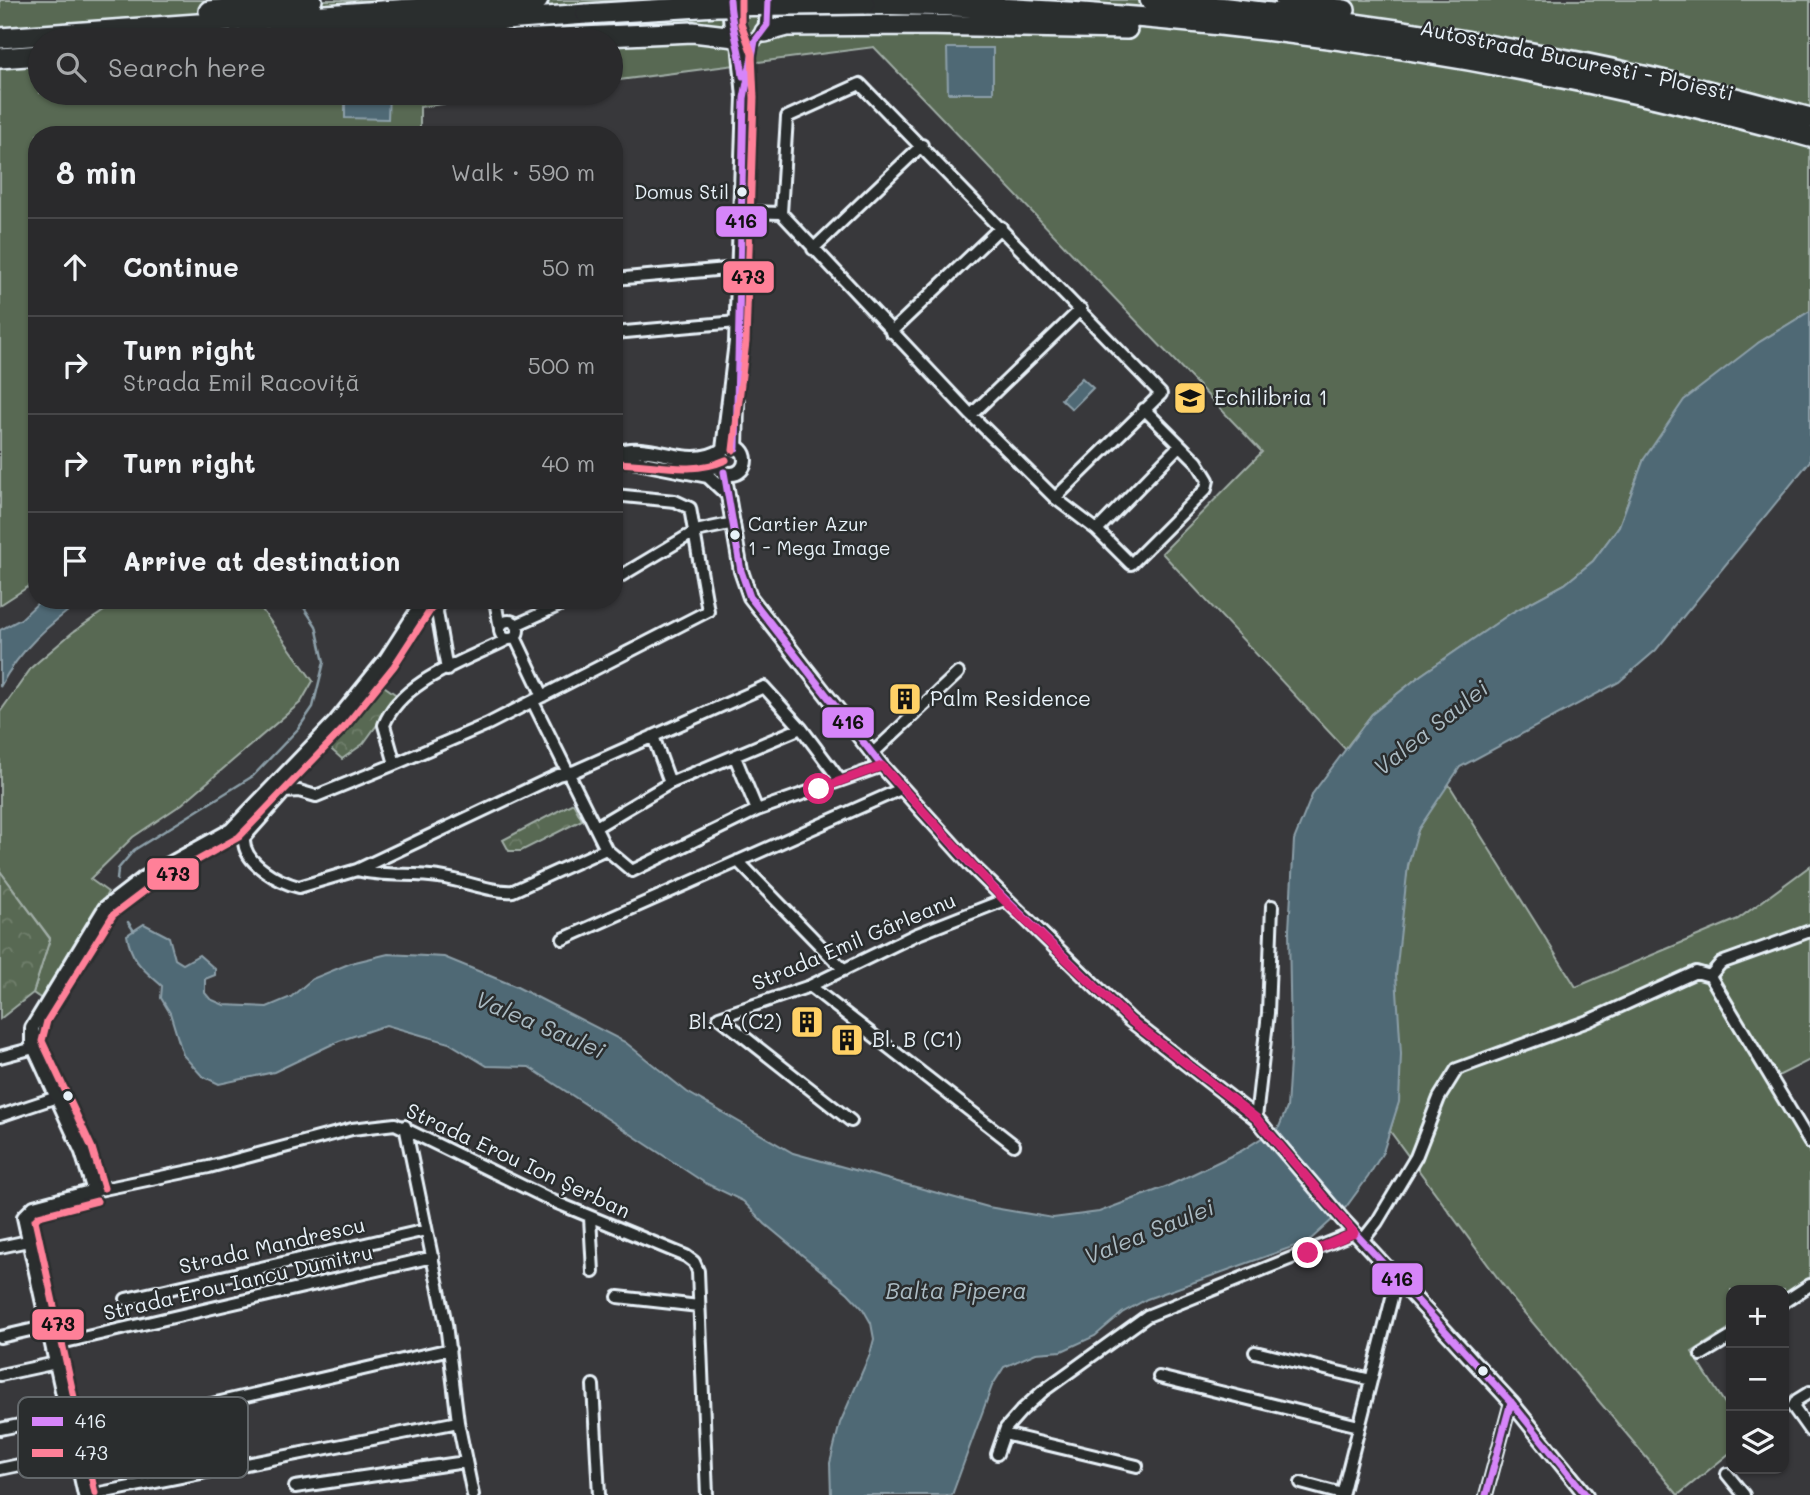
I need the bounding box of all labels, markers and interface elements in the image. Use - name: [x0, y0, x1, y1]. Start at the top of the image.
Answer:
- street label: Autostrada Bucuresti - Ploiesti: [1418, 13, 1737, 106]
- search box: [28, 28, 623, 105]
- icon: search: [52, 48, 90, 86]
- text: Search here: [108, 50, 266, 84]
- text: 8 min: [56, 152, 137, 192]
- text: Walk · 590 m: [451, 157, 595, 187]
- place label: Domus Stil: [634, 179, 729, 204]
- marker: Domus Stil: [735, 185, 749, 199]
- line badge: 416: [715, 205, 768, 238]
- text: 416: [725, 208, 757, 233]
- icon: ahead: [56, 248, 94, 286]
- text: Continue: [123, 250, 239, 284]
- text: 50 m: [542, 252, 595, 282]
- line badge: 473: [722, 260, 775, 294]
- text: 473: [731, 264, 765, 289]
- text: Turn right: [123, 333, 256, 367]
- icon: right: [56, 346, 94, 384]
- text: 500 m: [528, 350, 595, 380]
- text: Strada Emil Racoviță: [123, 367, 360, 397]
- school or university icon: Echilibria 1: [1171, 379, 1209, 417]
- place label: Echilibria 1: [1214, 383, 1328, 410]
- icon: right: [56, 444, 94, 482]
- text: Turn right: [123, 446, 256, 480]
- text: 40 m: [542, 448, 595, 478]
- place label: Cartier Azur 1 - Mega Image: [748, 511, 891, 560]
- marker: Cartier Azur 1 - Mega Image: [728, 528, 742, 542]
- icon: arrive: [56, 542, 94, 580]
- text: Arrive at destination: [123, 544, 400, 578]
- water label: Valea Saulei: [1367, 673, 1494, 782]
- building icon: Palm Residence: [886, 680, 924, 718]
- place label: Palm Residence: [930, 684, 1091, 711]
- line badge: 416: [821, 706, 875, 739]
- text: 416: [832, 709, 864, 734]
- route start: [803, 773, 834, 804]
- line badge: 473: [146, 857, 200, 891]
- text: 473: [156, 861, 190, 886]
- street label: Strada Emil Gârleanu: [748, 885, 959, 996]
- water label: Valea Saulei: [471, 983, 610, 1065]
- building icon: Bl. A (C2): [788, 1003, 826, 1041]
- place label: Bl. A (C2): [689, 1007, 782, 1034]
- building icon: Bl. B (C1): [828, 1021, 866, 1059]
- place label: Bl. B (C1): [872, 1025, 962, 1052]
- unlabelled marker: [61, 1089, 75, 1103]
- street label: Strada Erou Ion Șerban: [402, 1096, 635, 1224]
- water label: Valea Saulei: [1079, 1191, 1218, 1271]
- street label: Strada Mandrescu: [176, 1210, 367, 1279]
- street label: Strada Erou Iancu Dumitru: [100, 1237, 375, 1326]
- route end: [1292, 1237, 1323, 1268]
- line badge: 416: [1371, 1262, 1424, 1296]
- text: 416: [1381, 1266, 1413, 1291]
- water label: Balta Pipera: [885, 1275, 1027, 1305]
- map controls: [1726, 1285, 1789, 1474]
- button: +: [1726, 1285, 1789, 1348]
- line badge: 473: [31, 1308, 85, 1341]
- text: 473: [41, 1311, 75, 1336]
- button: −: [1726, 1348, 1789, 1411]
- unlabelled marker: [1476, 1364, 1490, 1378]
- legend: [18, 1397, 248, 1478]
- text: 416: [75, 1408, 106, 1433]
- button: layers: [1726, 1411, 1789, 1474]
- text: 473: [75, 1440, 108, 1465]

